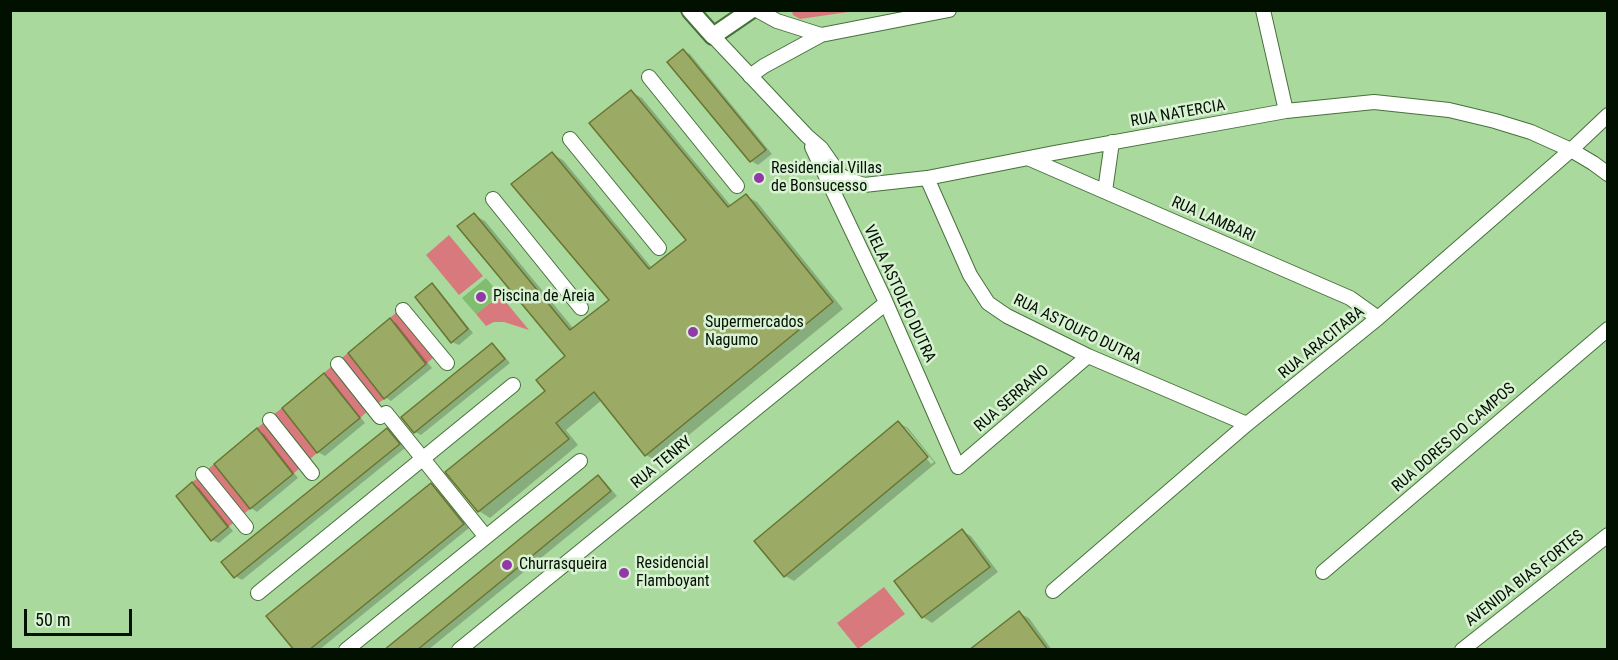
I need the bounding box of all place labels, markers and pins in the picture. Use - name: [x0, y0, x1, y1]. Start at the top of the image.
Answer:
- place label: Residencial Villas de Bonsucesso: [771, 159, 882, 197]
- marker: Residencial Villas de Bonsucesso: [752, 171, 766, 185]
- place label: Piscina de Areia: [493, 287, 595, 307]
- marker: Piscina de Areia: [474, 290, 488, 304]
- place label: Supermercados Nagumo: [705, 313, 804, 351]
- marker: Supermercados Nagumo: [686, 325, 700, 339]
- place label: Residencial Flamboyant: [636, 554, 710, 592]
- place label: Churrasqueira: [519, 555, 607, 575]
- marker: Churrasqueira: [500, 558, 514, 572]
- marker: Residencial Flamboyant: [617, 566, 631, 580]

